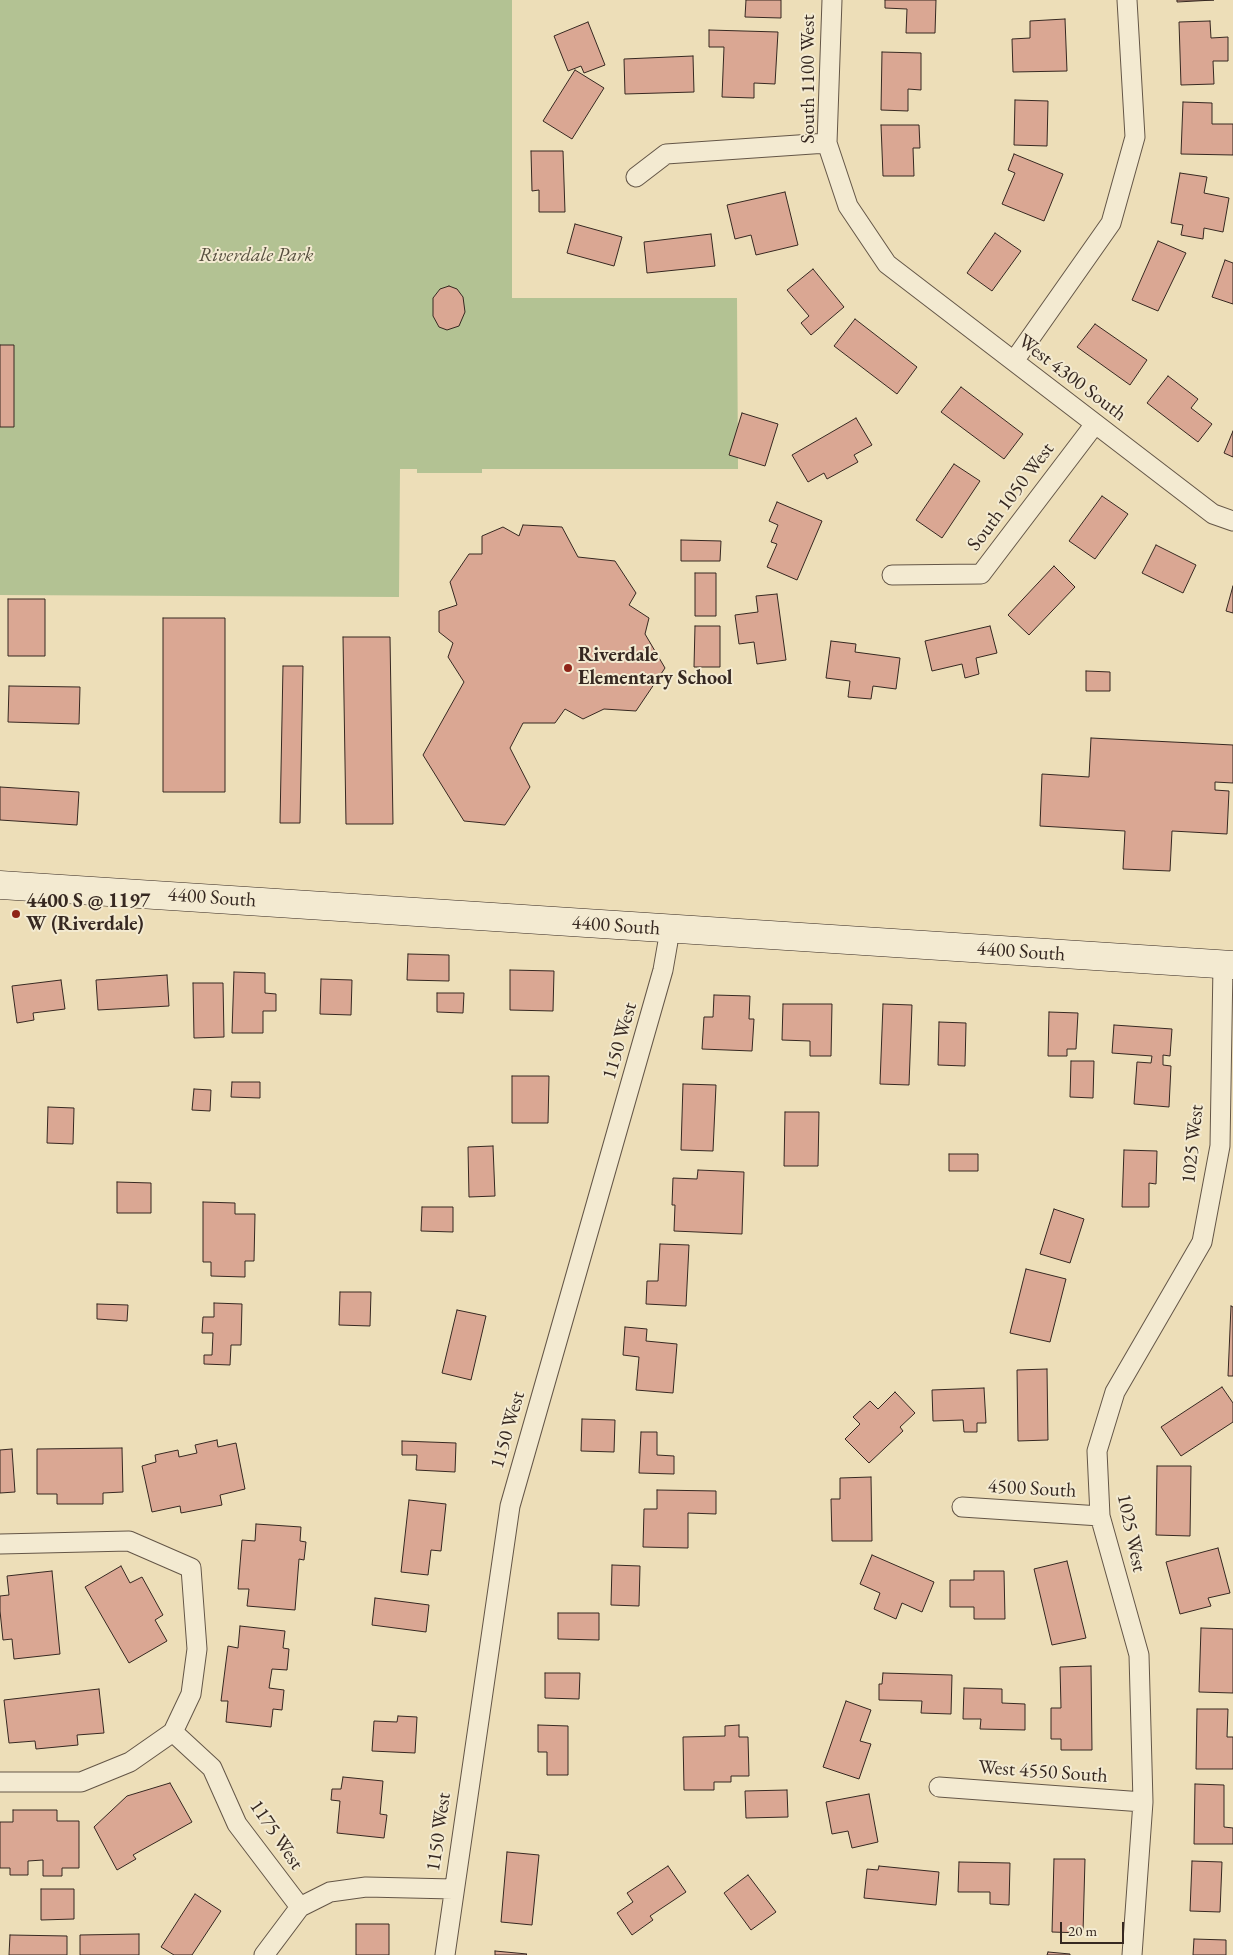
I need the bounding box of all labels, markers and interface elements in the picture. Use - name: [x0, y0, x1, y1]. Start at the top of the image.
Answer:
- street label: South 1100 West: [797, 14, 821, 144]
- park label: Riverdale Park: [198, 244, 314, 268]
- street label: West 4300 South: [1013, 329, 1131, 427]
- street label: South 1050 West: [962, 438, 1060, 556]
- place label: Riverdale Elementary School: [578, 644, 732, 691]
- marker: Riverdale Elementary School: [562, 662, 574, 674]
- street label: 4400 South: [167, 883, 257, 913]
- place label: 4400 S @ 1197 W (Riverdale): [26, 890, 150, 937]
- marker: 4400 S @ 1197 W (Riverdale): [10, 908, 22, 920]
- street label: 4400 South: [571, 911, 661, 941]
- street label: 4400 South: [976, 937, 1066, 967]
- street label: 1150 West: [598, 1000, 642, 1082]
- street label: 1025 West: [1177, 1103, 1209, 1185]
- street label: 1150 West: [486, 1389, 530, 1471]
- street label: 4500 South: [987, 1475, 1077, 1503]
- street label: 1025 West: [1111, 1492, 1151, 1574]
- street label: West 4550 South: [978, 1756, 1108, 1788]
- street label: 1150 West: [422, 1791, 456, 1873]
- street label: 1175 West: [244, 1795, 308, 1875]
- scale bar: [1063, 1912, 1127, 1944]
- text: 20 m: [1068, 1921, 1097, 1940]

